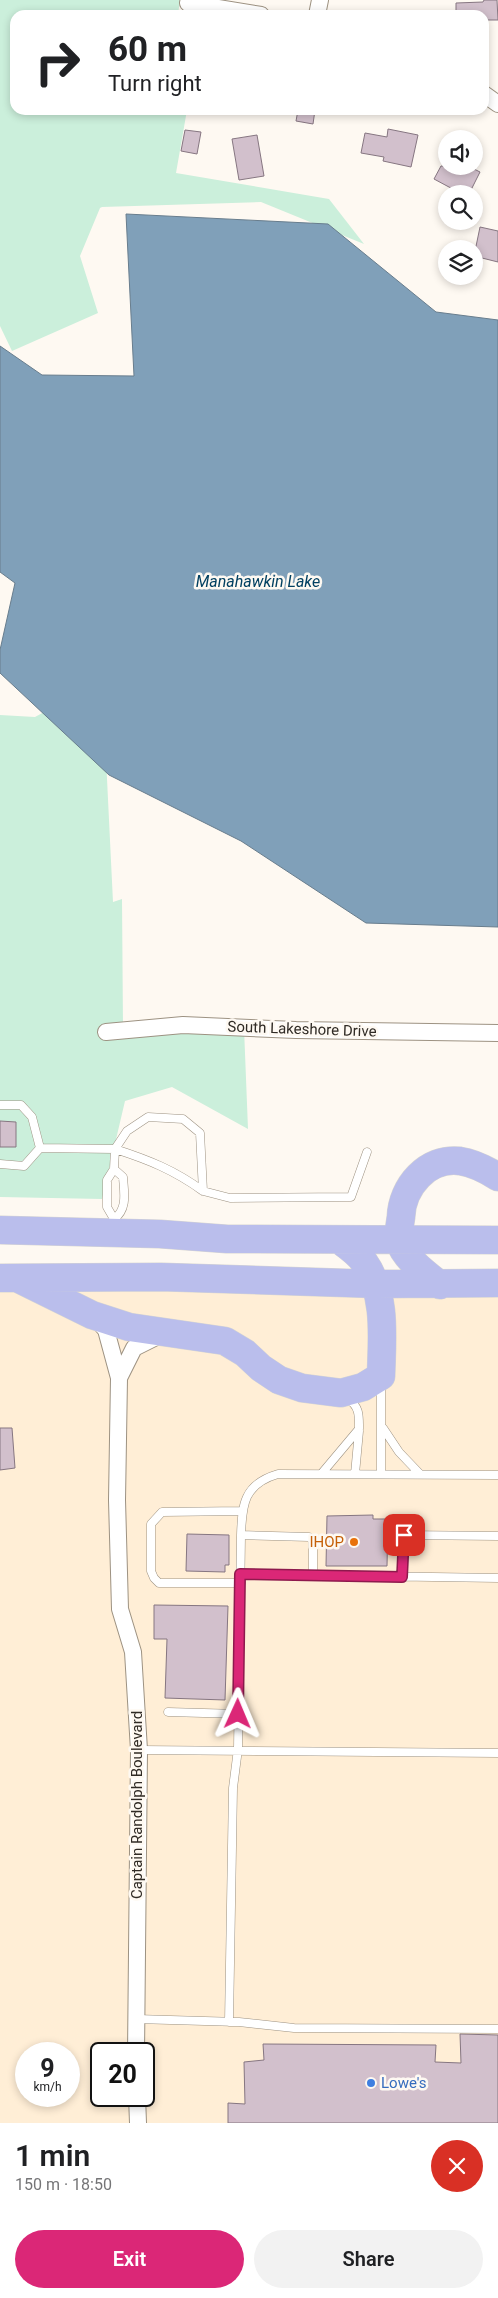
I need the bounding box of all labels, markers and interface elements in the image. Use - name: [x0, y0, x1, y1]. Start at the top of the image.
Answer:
- text: 60 m: [108, 29, 187, 70]
- icon: right: [25, 30, 90, 95]
- text: Turn right: [108, 71, 202, 96]
- map controls: [438, 130, 483, 285]
- button: sound: [438, 130, 483, 175]
- button: search: [438, 185, 483, 230]
- button: layers: [438, 240, 483, 285]
- water label: Manahawkin Lake: [196, 572, 320, 591]
- street label: South Lakeshore Drive: [227, 1017, 377, 1041]
- pin: [383, 1514, 425, 1556]
- icon: arrive: [390, 1521, 418, 1549]
- place label: IHOP: [309, 1533, 344, 1551]
- marker: IHOP: [348, 1536, 360, 1548]
- position arrow: [211, 1687, 263, 1739]
- street label: Captain Randolph Boulevard: [128, 1711, 146, 1899]
- speed limit sign: 20: [90, 2042, 155, 2107]
- text: 9: [40, 2054, 55, 2083]
- place label: Lowe's: [381, 2074, 427, 2092]
- marker: Lowe's: [365, 2077, 377, 2089]
- text: km/h: [33, 2080, 62, 2094]
- text: 1 min: [15, 2138, 90, 2173]
- button: close: [431, 2140, 483, 2192]
- text: 150 m · 18:50: [15, 2175, 112, 2194]
- button: Exit: [15, 2230, 244, 2288]
- button: Share: [254, 2230, 483, 2288]

